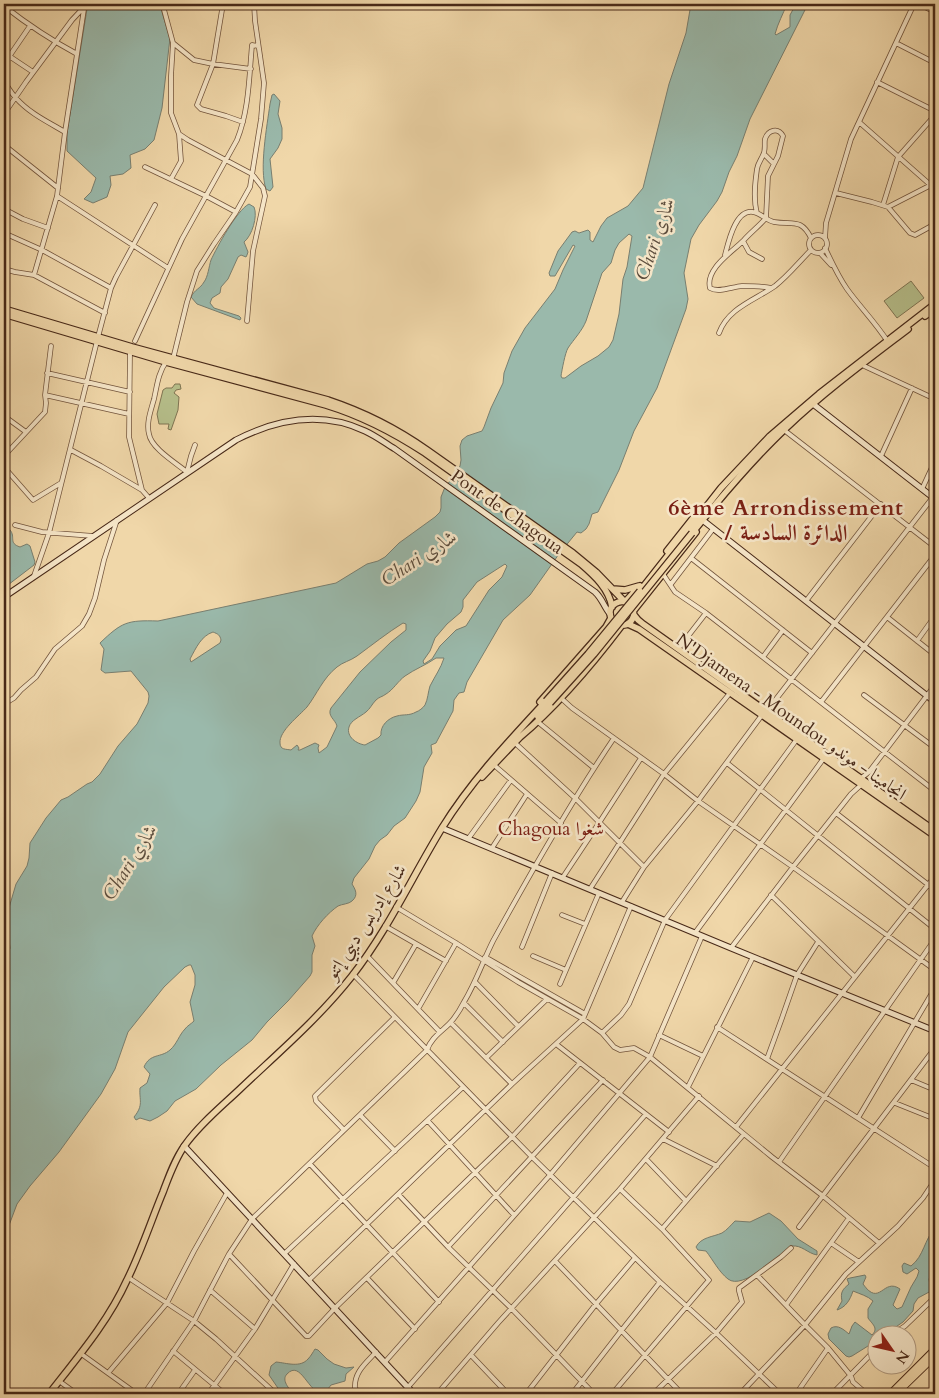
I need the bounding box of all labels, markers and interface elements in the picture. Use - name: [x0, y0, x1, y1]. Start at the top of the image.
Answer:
- water label: Chari شاري: [629, 194, 683, 284]
- street label: Pont de Chagoua: [446, 464, 569, 560]
- district label: 6ème Arrondissement / الدائرة السادسة: [668, 493, 904, 548]
- water label: Chari شاري: [376, 524, 463, 594]
- street label: N'Djamena - Moundou انجامينا - موندو: [671, 628, 911, 806]
- district label: Chagoua شغوا: [498, 816, 604, 842]
- water label: Chari شاري: [96, 819, 165, 906]
- street label: شارع إدريس ديبي إتنو: [318, 859, 415, 988]
- north arrow: [866, 1326, 916, 1376]
- text: N: [891, 1347, 914, 1367]

